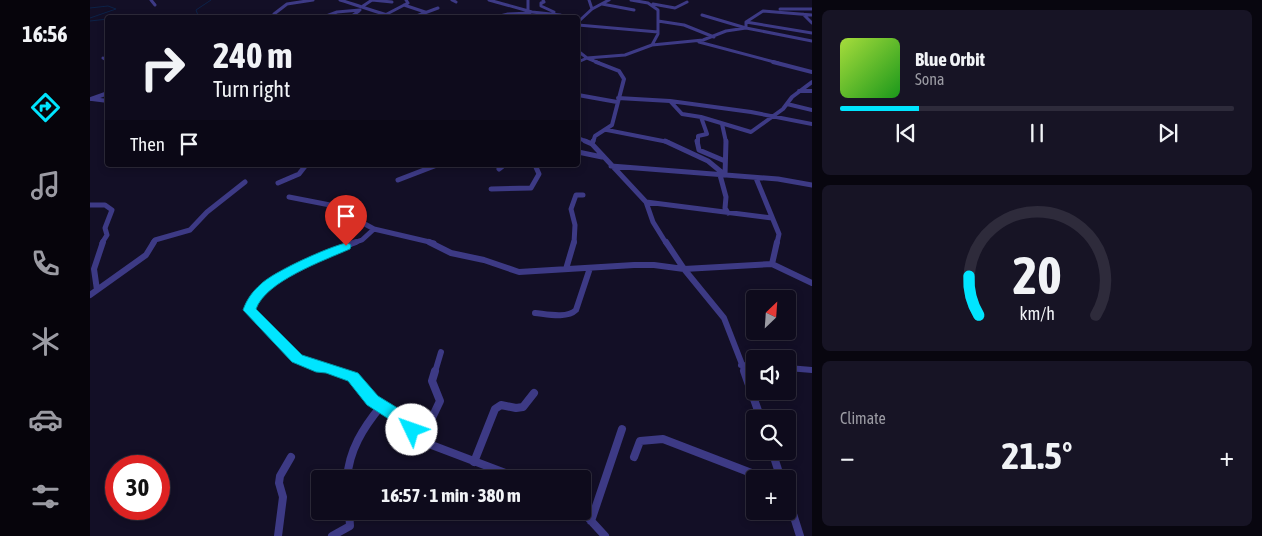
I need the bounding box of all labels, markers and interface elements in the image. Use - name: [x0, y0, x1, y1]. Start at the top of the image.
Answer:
- text: 16:56: [22, 21, 68, 47]
- icon: right: [130, 35, 195, 100]
- text: 240 m: [213, 35, 292, 75]
- text: Blue Orbit: [915, 48, 985, 70]
- text: Sona: [915, 70, 944, 88]
- text: Turn right: [213, 76, 290, 102]
- icon: directions: [28, 90, 63, 125]
- icon: previous: [892, 119, 920, 147]
- icon: pause: [1023, 119, 1051, 147]
- icon: next: [1154, 119, 1182, 147]
- icon: arrive: [175, 130, 203, 158]
- text: Then: [130, 133, 165, 155]
- icon: music: [28, 168, 63, 203]
- pin: [325, 195, 367, 246]
- icon: arrive: [332, 202, 360, 230]
- text: 20: [1013, 245, 1061, 305]
- icon: phone: [28, 246, 63, 281]
- north arrow: [746, 290, 796, 340]
- map controls: [746, 290, 796, 520]
- text: km/h: [1019, 303, 1055, 324]
- icon: climate: [28, 324, 63, 359]
- button: sound: [746, 350, 796, 400]
- icon: car: [28, 402, 63, 437]
- position arrow: [385, 403, 437, 455]
- text: Climate: [840, 409, 886, 427]
- button: search: [746, 410, 796, 460]
- text: 21.5°: [1002, 434, 1072, 477]
- text: −: [840, 440, 855, 472]
- text: +: [1219, 440, 1234, 472]
- speed limit sign: 30: [105, 455, 170, 520]
- button: +: [746, 470, 796, 520]
- icon: filters: [28, 479, 63, 514]
- text: 16:57 · 1 min · 380 m: [381, 484, 521, 506]

